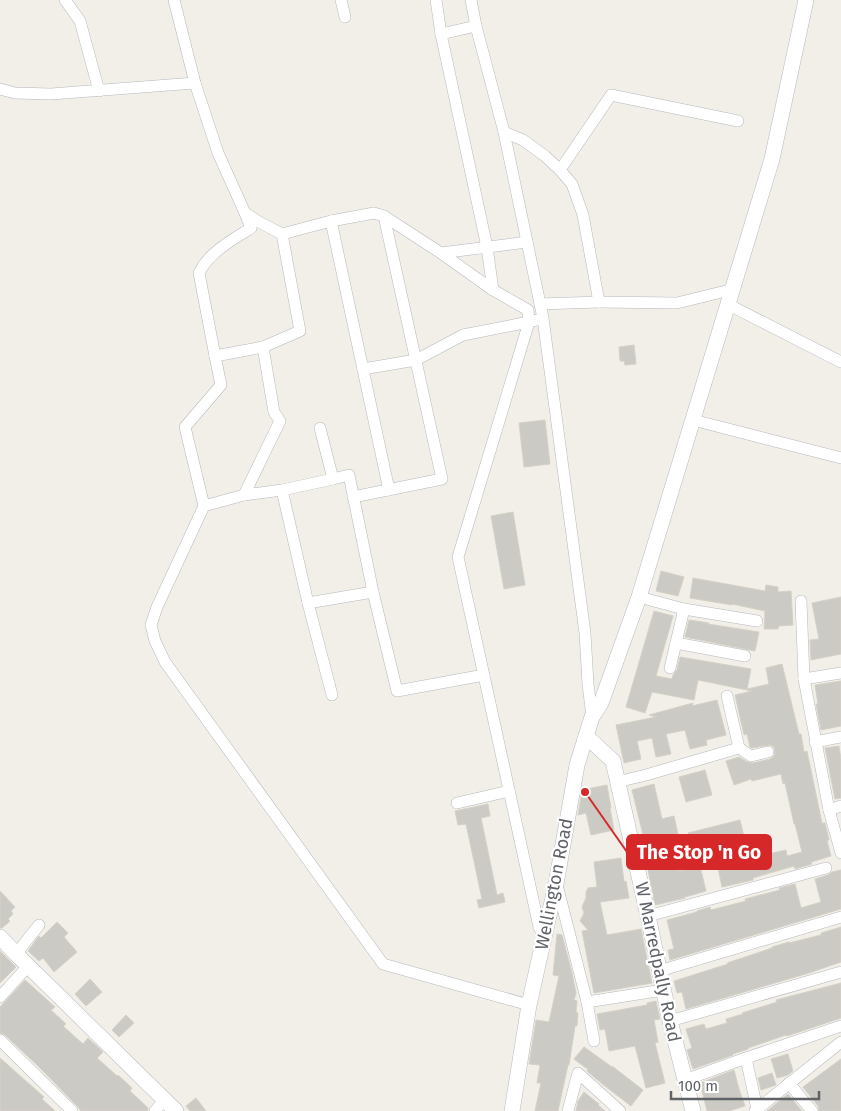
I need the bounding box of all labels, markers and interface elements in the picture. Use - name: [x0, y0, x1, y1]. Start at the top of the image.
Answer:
- street label: Wellington Road: [530, 816, 578, 952]
- callout: The Stop 'n Go: [627, 835, 771, 869]
- text: The Stop 'n Go: [637, 841, 761, 864]
- street label: W Marredpally Road: [630, 880, 686, 1044]
- scale bar: [671, 1068, 818, 1100]
- text: 100 m: [678, 1077, 718, 1095]

